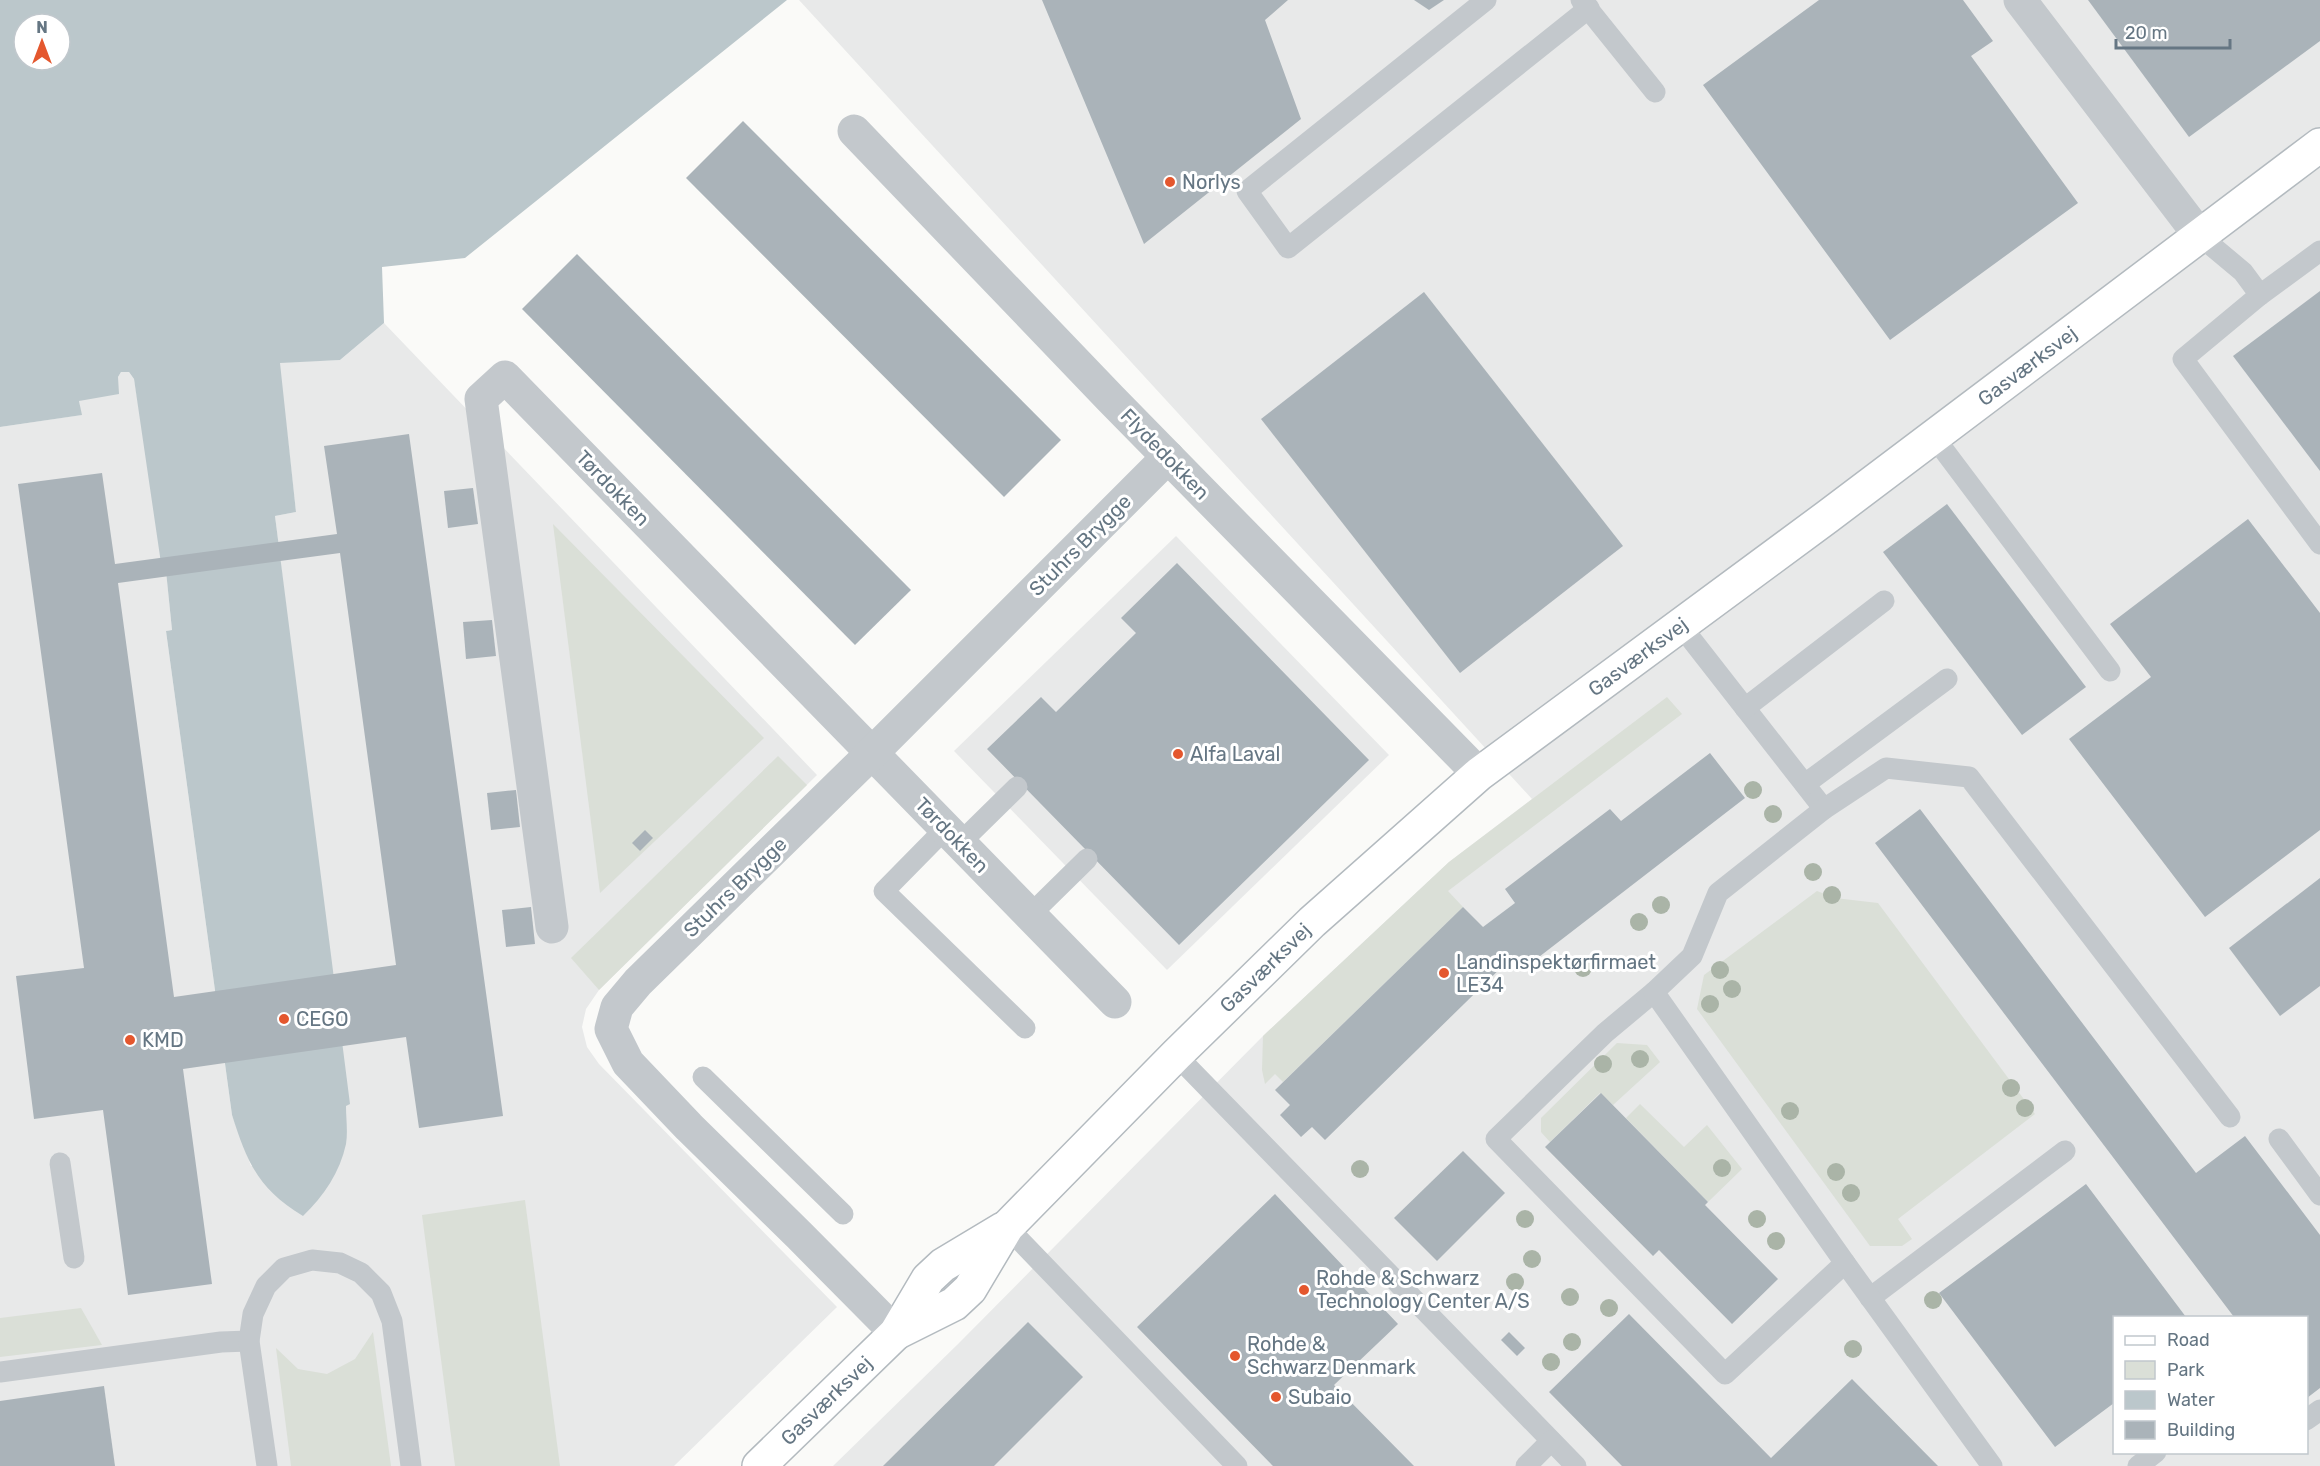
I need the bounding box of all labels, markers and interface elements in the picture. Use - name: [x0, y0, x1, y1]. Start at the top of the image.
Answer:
- north arrow: [12, 12, 72, 72]
- scale bar: [2116, 12, 2230, 50]
- text: N: [36, 18, 48, 37]
- text: 20 m: [2125, 22, 2167, 44]
- place label: Norlys: [1182, 170, 1241, 194]
- marker: Norlys: [1163, 175, 1177, 189]
- street label: Gasværksvej: [1973, 321, 2081, 411]
- street label: Flydedokken: [1116, 404, 1214, 504]
- street label: Tørdokken: [571, 445, 655, 531]
- street label: Stuhrs Brygge: [1024, 489, 1136, 601]
- street label: Gasværksvej: [1583, 612, 1692, 701]
- place label: Alfa Laval: [1190, 742, 1280, 766]
- marker: Alfa Laval: [1171, 747, 1185, 761]
- street label: Tørdokken: [910, 792, 994, 878]
- street label: Stuhrs Brygge: [678, 832, 792, 942]
- street label: Gasværksvej: [1215, 918, 1316, 1017]
- place label: Landinspektørfirmaet LE34: [1456, 950, 1656, 997]
- marker: Landinspektørfirmaet LE34: [1437, 966, 1451, 980]
- place label: CEGO: [296, 1007, 348, 1031]
- marker: CEGO: [277, 1012, 291, 1026]
- place label: KMD: [142, 1028, 184, 1052]
- marker: KMD: [123, 1033, 137, 1047]
- place label: Rohde & Schwarz Technology Center A/S: [1316, 1266, 1530, 1313]
- marker: Rohde & Schwarz Technology Center A/S: [1297, 1283, 1311, 1297]
- legend: [2113, 1316, 2308, 1454]
- text: Road: [2167, 1329, 2210, 1351]
- place label: Rohde & Schwarz Denmark: [1247, 1332, 1416, 1379]
- marker: Rohde & Schwarz Denmark: [1228, 1349, 1242, 1363]
- street label: Gasværksvej: [776, 1351, 877, 1450]
- text: Park: [2167, 1359, 2205, 1381]
- place label: Subaio: [1288, 1385, 1352, 1409]
- text: Water: [2167, 1389, 2215, 1411]
- marker: Subaio: [1269, 1390, 1283, 1404]
- text: Building: [2167, 1419, 2235, 1441]

